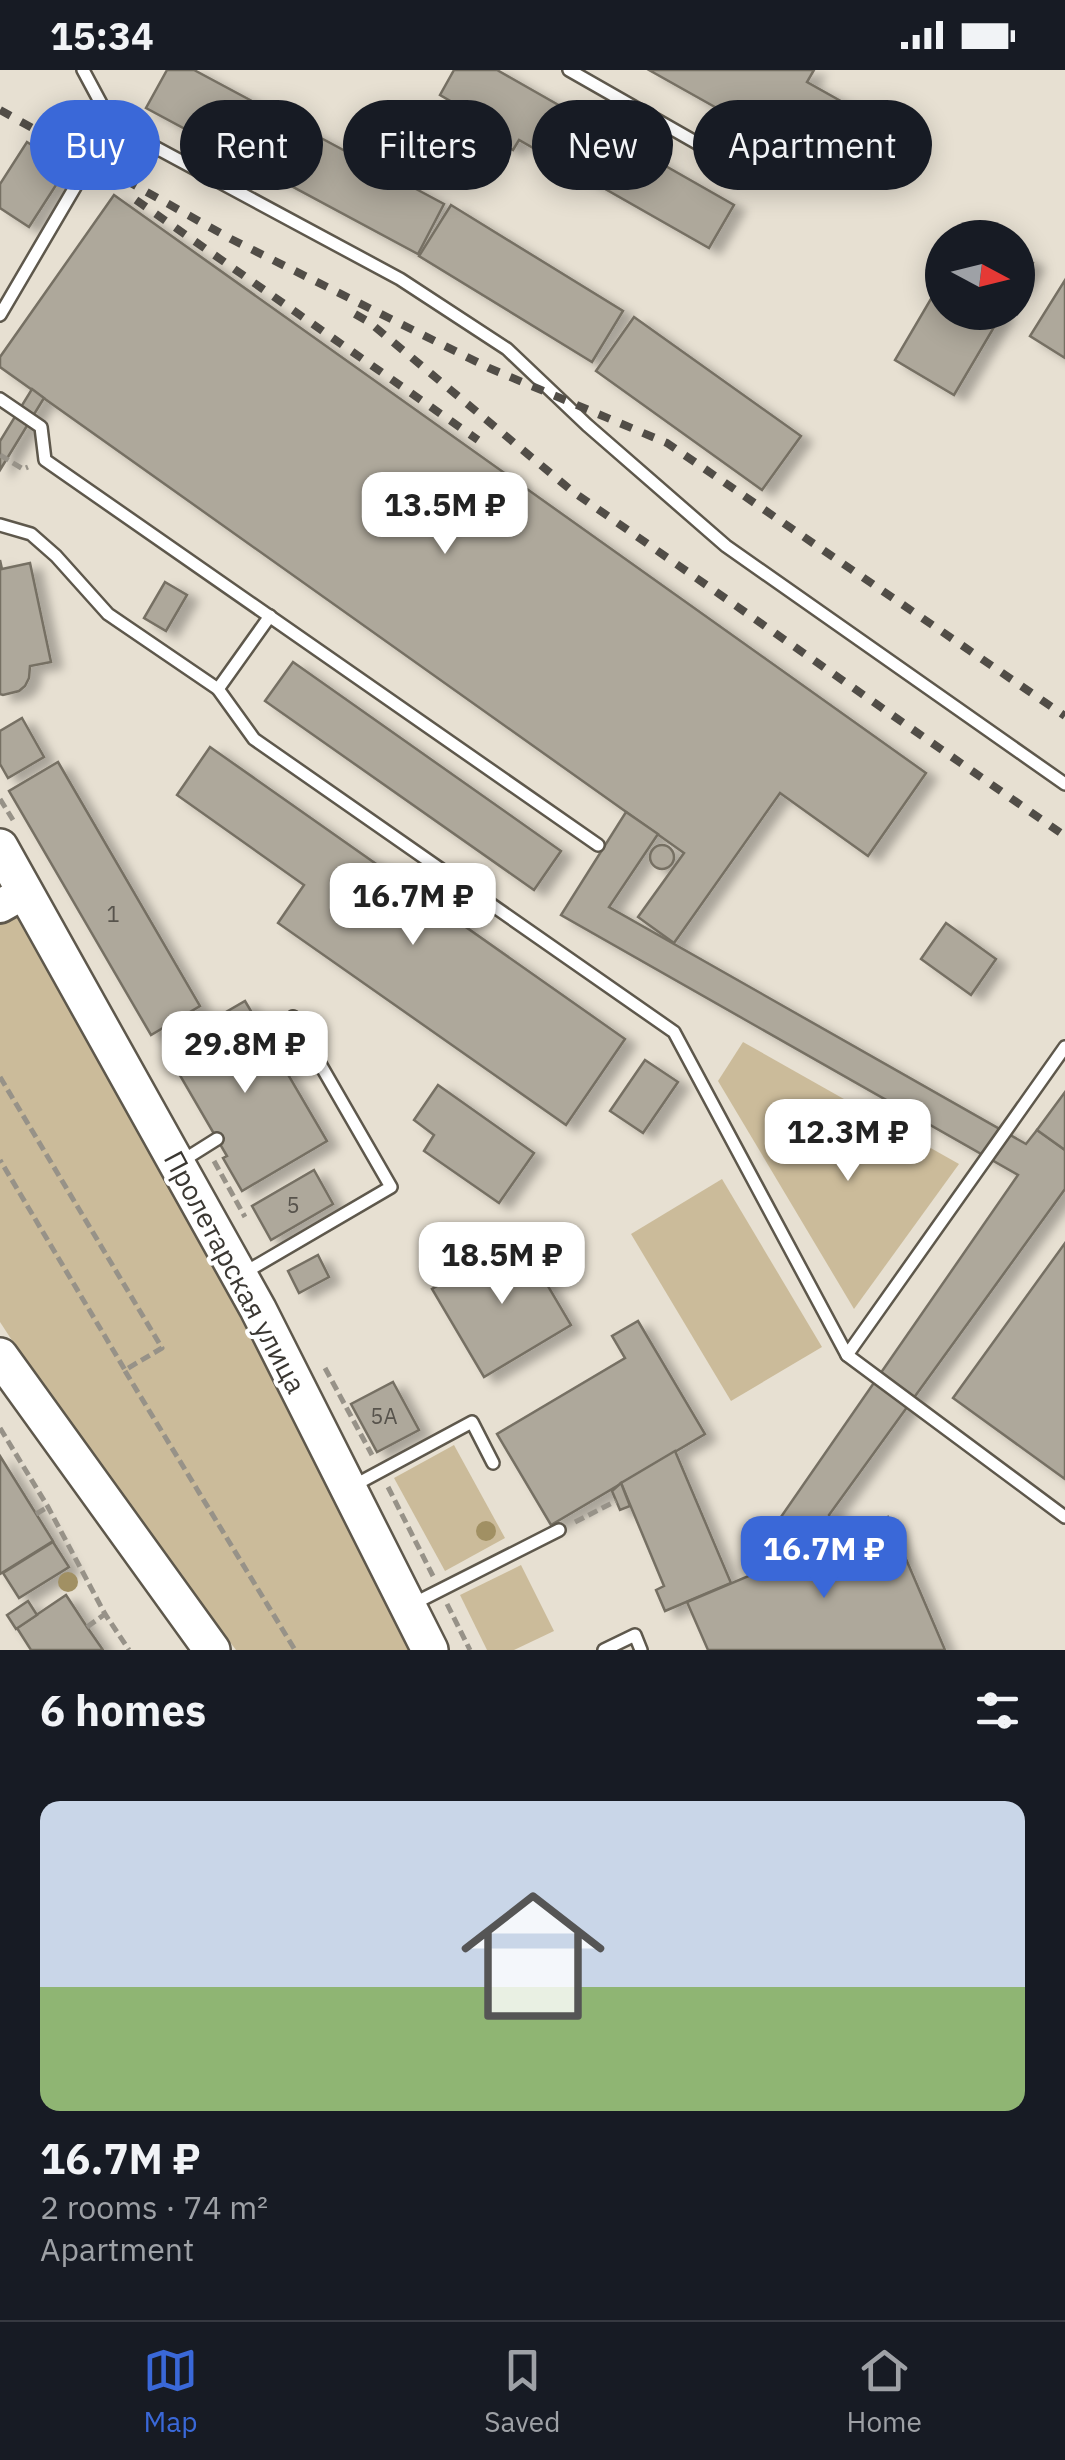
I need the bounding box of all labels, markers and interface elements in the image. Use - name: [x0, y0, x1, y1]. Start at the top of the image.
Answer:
- text: 15:34: [50, 11, 154, 60]
- chip: Buy: [30, 100, 160, 190]
- chip: Rent: [180, 100, 323, 190]
- chip: Filters: [343, 100, 512, 190]
- chip: New: [532, 100, 673, 190]
- chip: Apartment: [693, 100, 932, 190]
- north arrow: [925, 220, 1035, 330]
- map controls: [925, 220, 1035, 330]
- pin: 13.5M ₽: [353, 472, 537, 557]
- text: 13.5M ₽: [384, 483, 506, 525]
- pin: 16.7M ₽: [321, 863, 505, 948]
- text: 16.7M ₽: [352, 874, 474, 916]
- house number: 1: [106, 899, 120, 928]
- pin: 29.8M ₽: [153, 1011, 337, 1096]
- text: 29.8M ₽: [184, 1022, 306, 1064]
- pin: 12.3M ₽: [756, 1099, 940, 1184]
- text: 12.3M ₽: [787, 1110, 909, 1152]
- street label: Пролетарская улица: [156, 1144, 315, 1399]
- house number: 5: [286, 1190, 300, 1219]
- pin: 18.5M ₽: [410, 1222, 594, 1307]
- text: 18.5M ₽: [441, 1233, 563, 1275]
- house number: 5А: [370, 1401, 398, 1430]
- pin: 16.7M ₽: [732, 1516, 916, 1601]
- text: 16.7M ₽: [763, 1527, 885, 1569]
- text: 6 homes: [40, 1683, 206, 1738]
- icon: filters: [970, 1683, 1025, 1738]
- icon: home: [443, 1866, 623, 2046]
- text: 16.7M ₽: [40, 2131, 201, 2186]
- text: 2 rooms · 74 m²: [40, 2186, 268, 2228]
- text: Apartment: [40, 2228, 194, 2270]
- tab: Map: [143, 2343, 198, 2440]
- tab: Saved: [484, 2343, 560, 2440]
- tab: Home: [847, 2343, 922, 2440]

